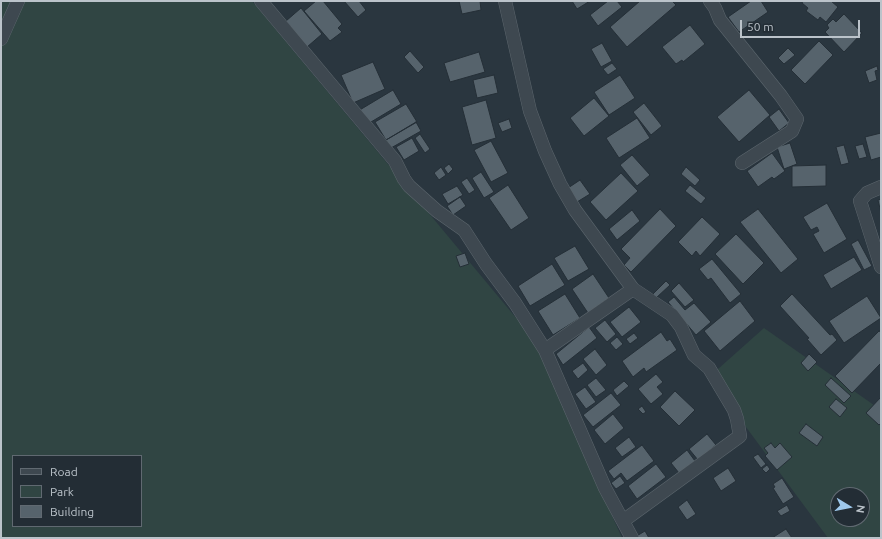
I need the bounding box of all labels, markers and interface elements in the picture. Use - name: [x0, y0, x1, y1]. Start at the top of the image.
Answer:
- scale bar: [742, 12, 862, 38]
- text: 50 m: [747, 20, 774, 33]
- legend: [12, 455, 142, 527]
- text: Road: [50, 465, 78, 478]
- text: Park: [50, 485, 74, 498]
- north arrow: [830, 487, 870, 527]
- text: N: [854, 504, 867, 514]
- text: Building: [50, 505, 94, 518]

